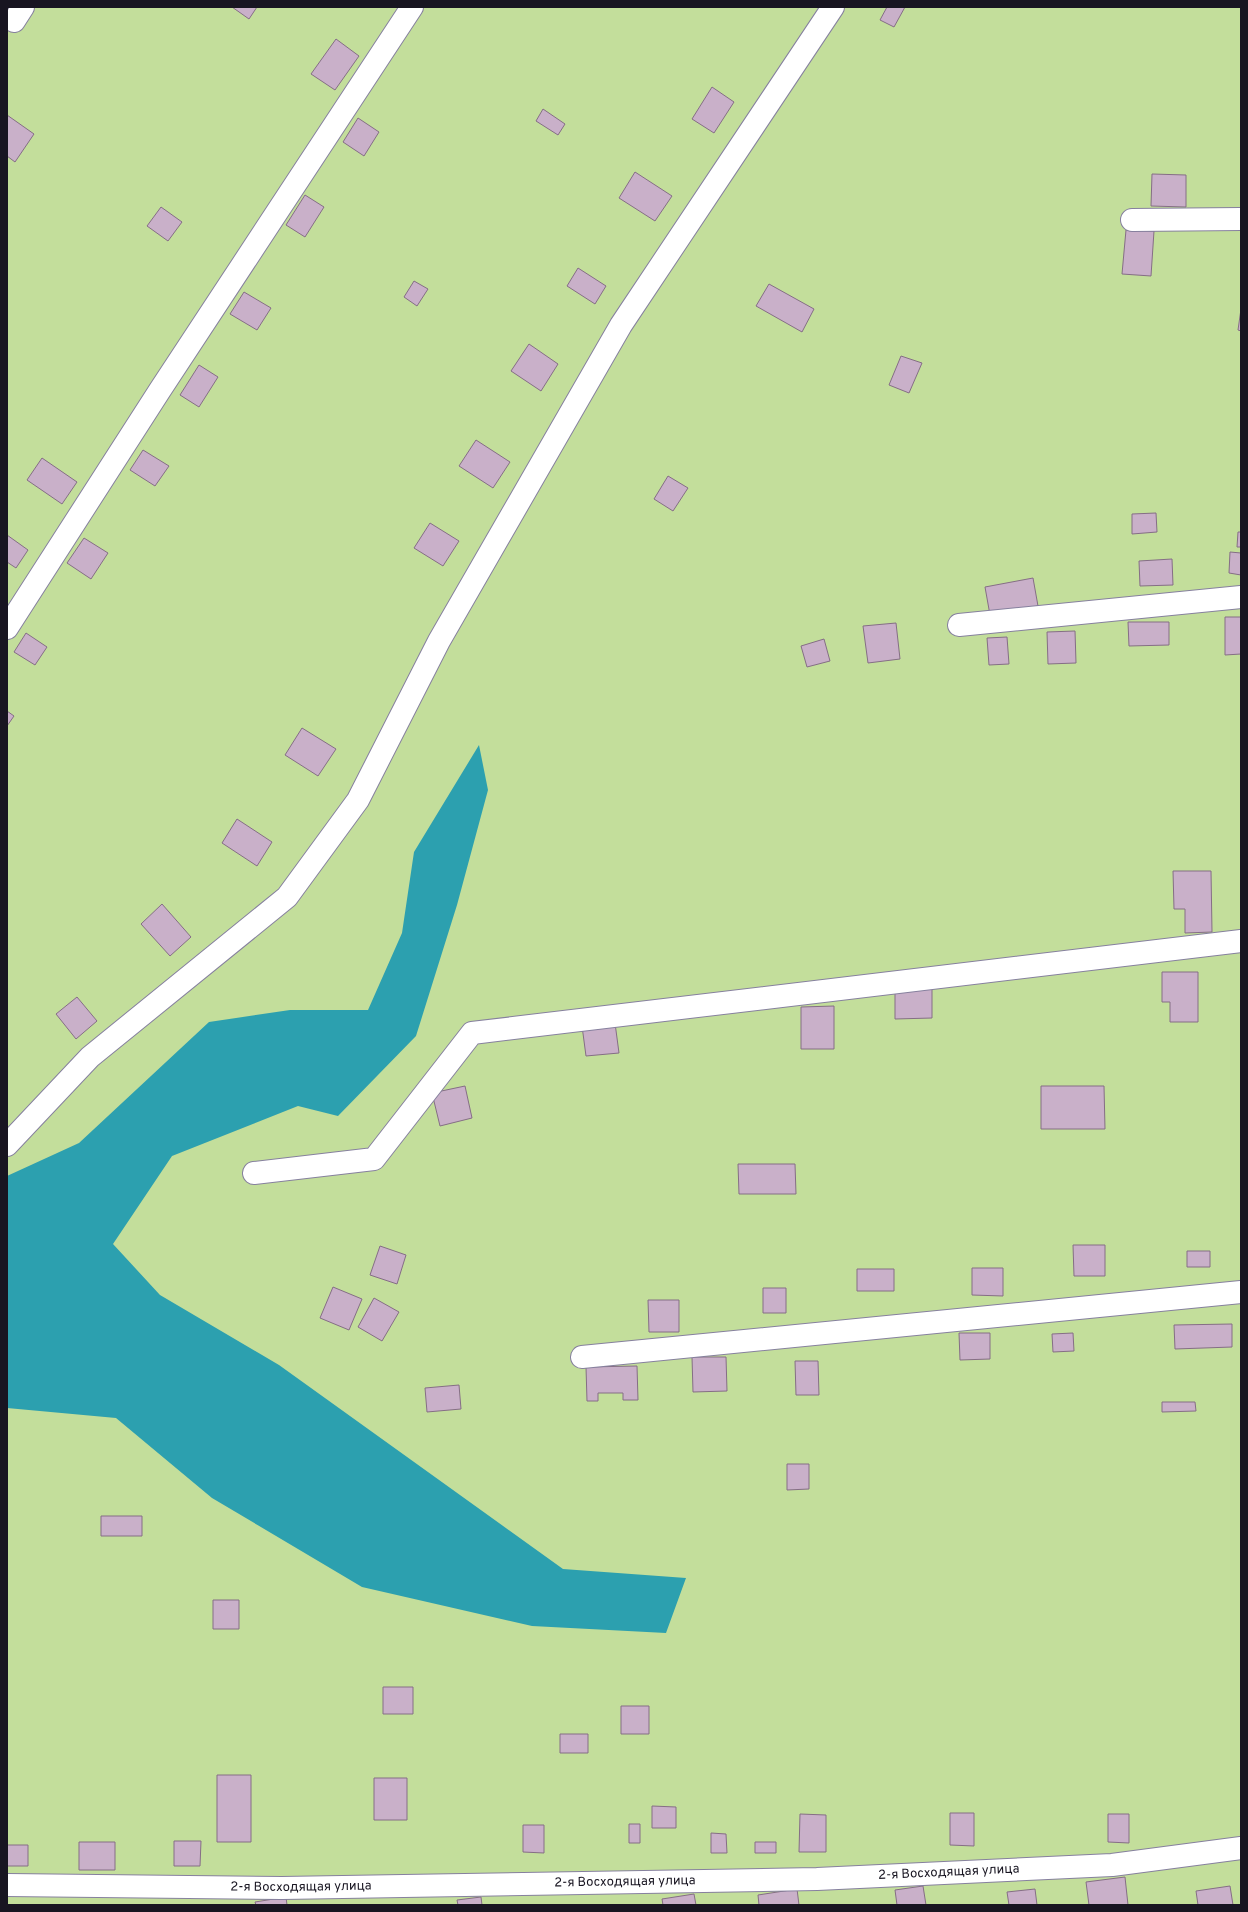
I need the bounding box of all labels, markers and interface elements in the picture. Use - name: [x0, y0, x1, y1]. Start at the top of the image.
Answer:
- street label: 2-я Восходящая улица: [878, 1861, 1020, 1884]
- street label: 2-я Восходящая улица: [554, 1873, 696, 1891]
- street label: 2-я Восходящая улица: [230, 1878, 372, 1896]

